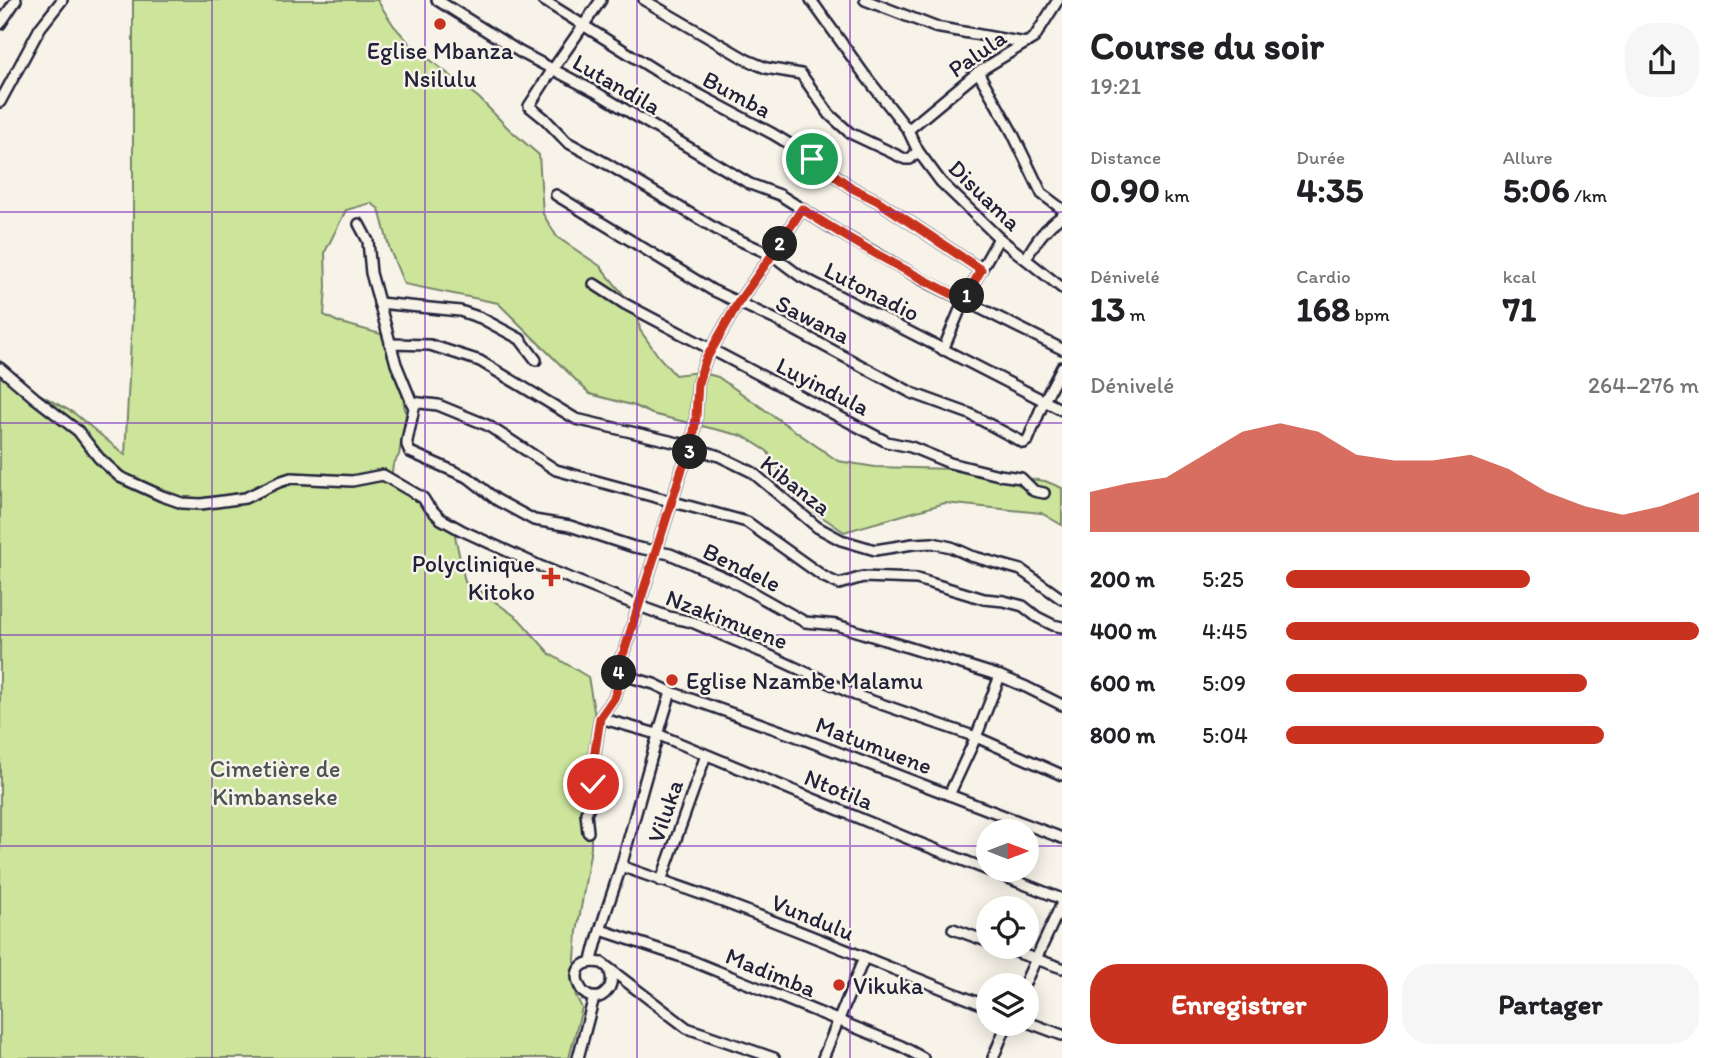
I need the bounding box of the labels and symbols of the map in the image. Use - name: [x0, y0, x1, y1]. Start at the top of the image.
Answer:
- marker: Eglise Mbanza Nsilulu: [432, 16, 448, 32]
- street label: Palula: [942, 22, 1012, 83]
- place label: Eglise Mbanza Nsilulu: [367, 36, 514, 93]
- street label: Lutandila: [568, 47, 667, 121]
- street label: Bumba: [698, 64, 776, 124]
- pin: [782, 129, 842, 189]
- street label: Disuama: [943, 153, 1028, 237]
- pin: 2: [762, 226, 798, 262]
- street label: Lutonadio: [820, 255, 924, 327]
- pin: 1: [950, 278, 984, 314]
- street label: Sawana: [771, 288, 855, 350]
- street label: Luyindula: [771, 350, 875, 422]
- pin: 3: [672, 434, 708, 470]
- street label: Kibanza: [755, 448, 838, 522]
- street label: Bendele: [698, 536, 786, 598]
- place label: Polyclinique Kitoko: [412, 549, 535, 606]
- marker: Polyclinique Kitoko: [541, 567, 561, 587]
- street label: Nzakimuene: [662, 582, 792, 656]
- pin: 4: [602, 656, 636, 690]
- place label: Eglise Nzambe Malamu: [686, 666, 923, 695]
- marker: Eglise Nzambe Malamu: [664, 672, 680, 688]
- street label: Matumuene: [812, 710, 936, 780]
- park label: Cimetière de Kimbanseke: [210, 754, 340, 811]
- pin: [563, 754, 623, 814]
- street label: Ntotila: [800, 762, 878, 816]
- street label: Viluka: [641, 775, 689, 846]
- north arrow: [976, 819, 1040, 882]
- street label: Vundulu: [767, 887, 859, 947]
- street label: Madimba: [721, 941, 821, 1003]
- place label: Vikuka: [853, 971, 924, 1000]
- marker: Vikuka: [831, 977, 847, 993]

